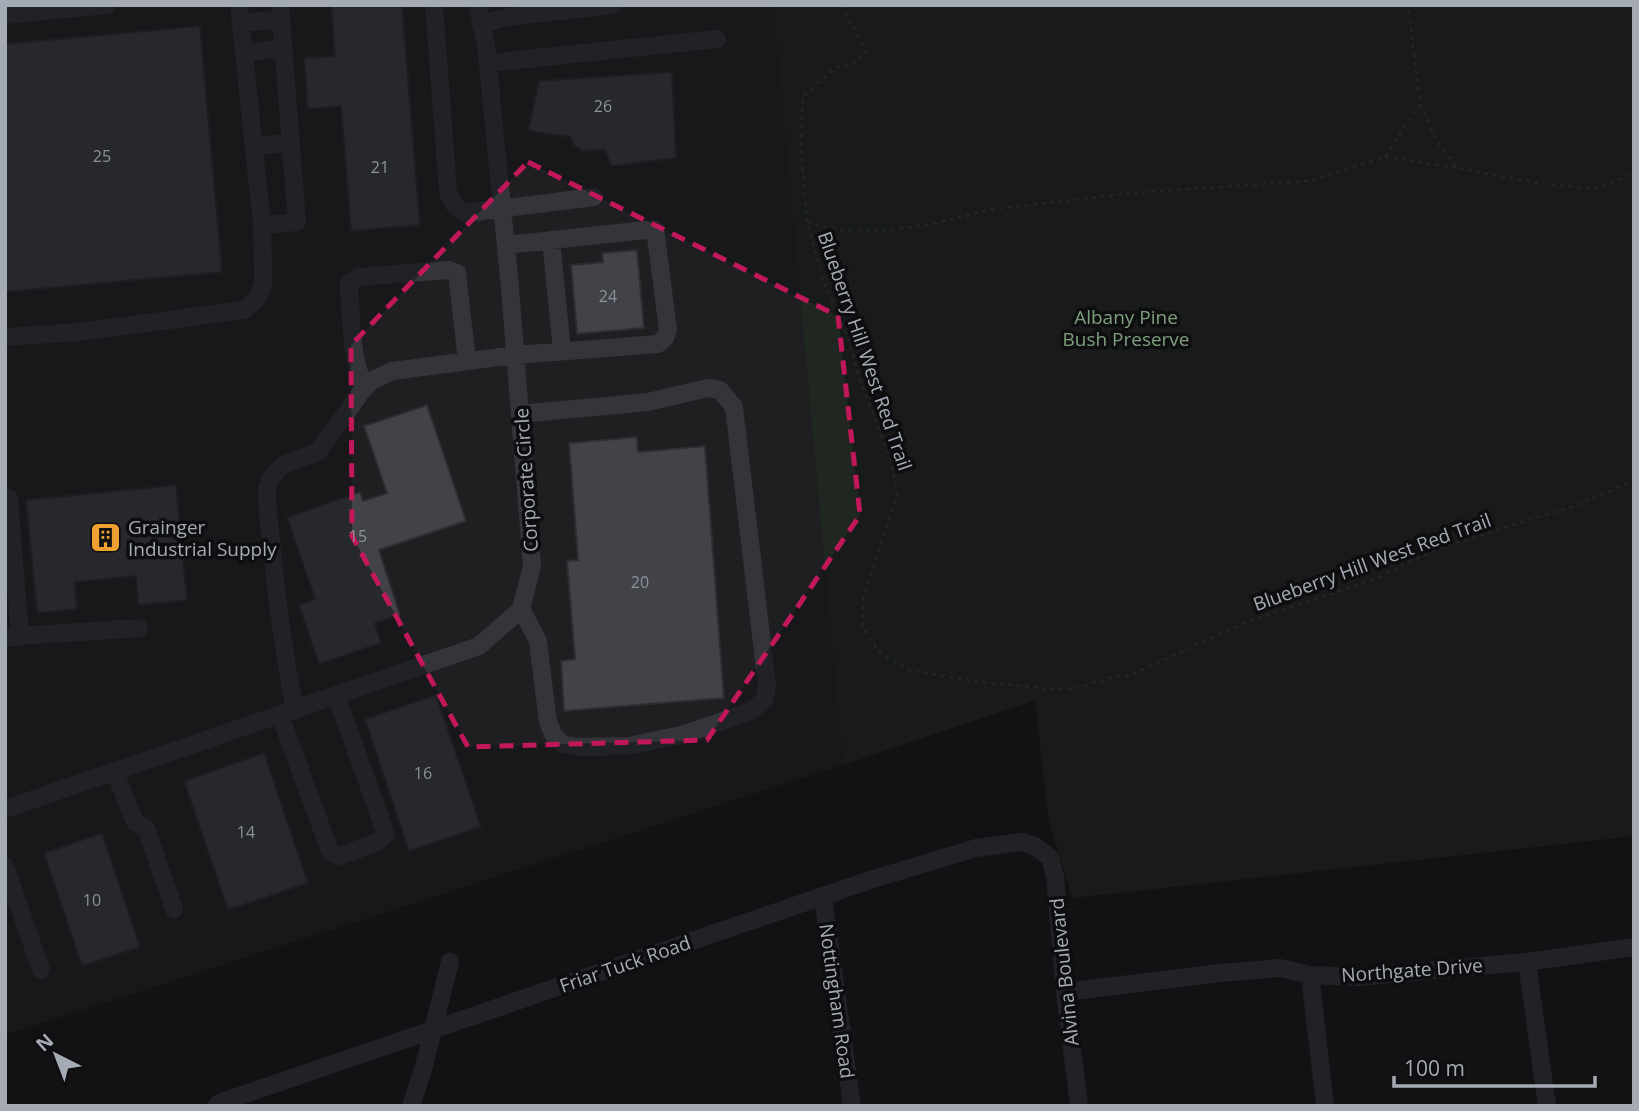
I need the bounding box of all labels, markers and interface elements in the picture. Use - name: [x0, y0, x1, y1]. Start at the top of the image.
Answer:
- house number: 26: [594, 95, 612, 117]
- house number: 25: [93, 145, 111, 167]
- house number: 21: [371, 156, 389, 178]
- street label: Blueberry Hill West Red Trail: [812, 228, 918, 474]
- house number: 24: [599, 285, 617, 307]
- park label: Albany Pine Bush Preserve: [1062, 304, 1190, 352]
- street label: Corporate Circle: [508, 407, 544, 553]
- street label: Blueberry Hill West Red Trail: [1249, 507, 1495, 617]
- place label: Grainger Industrial Supply: [128, 514, 277, 562]
- building icon: Grainger Industrial Supply: [88, 521, 122, 555]
- house number: 15: [349, 525, 367, 547]
- house number: 20: [631, 571, 649, 593]
- house number: 16: [414, 762, 432, 784]
- house number: 14: [237, 821, 255, 843]
- house number: 10: [83, 889, 101, 911]
- street label: Alvina Boulevard: [1043, 897, 1085, 1047]
- street label: Nottingham Road: [813, 922, 861, 1080]
- street label: Friar Tuck Road: [556, 929, 694, 999]
- street label: Northgate Drive: [1340, 952, 1484, 988]
- north arrow: [21, 1020, 91, 1090]
- text: N: [30, 1028, 59, 1057]
- scale bar: [1394, 1044, 1595, 1088]
- text: 100 m: [1404, 1054, 1465, 1082]

